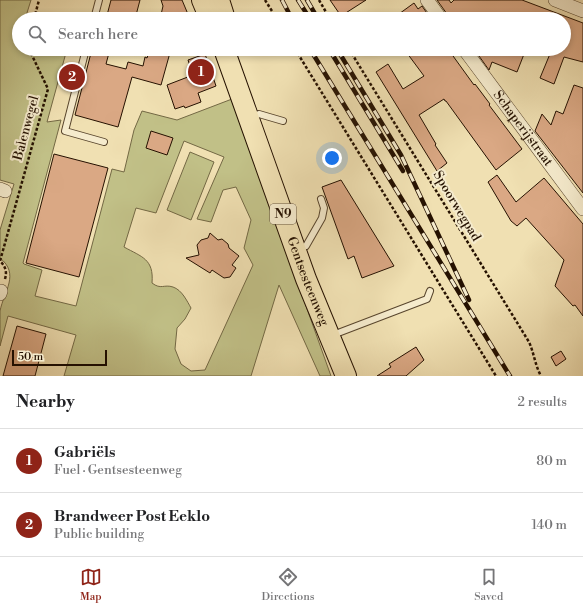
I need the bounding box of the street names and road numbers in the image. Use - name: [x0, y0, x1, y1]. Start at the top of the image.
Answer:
- street label: Schaperijstraat: [490, 87, 557, 170]
- street label: Balenwegel: [9, 94, 42, 163]
- street label: Spoorwegpad: [430, 168, 485, 245]
- road number: N9: [270, 204, 296, 224]
- street label: Gentsesteenweg: [284, 235, 333, 328]

